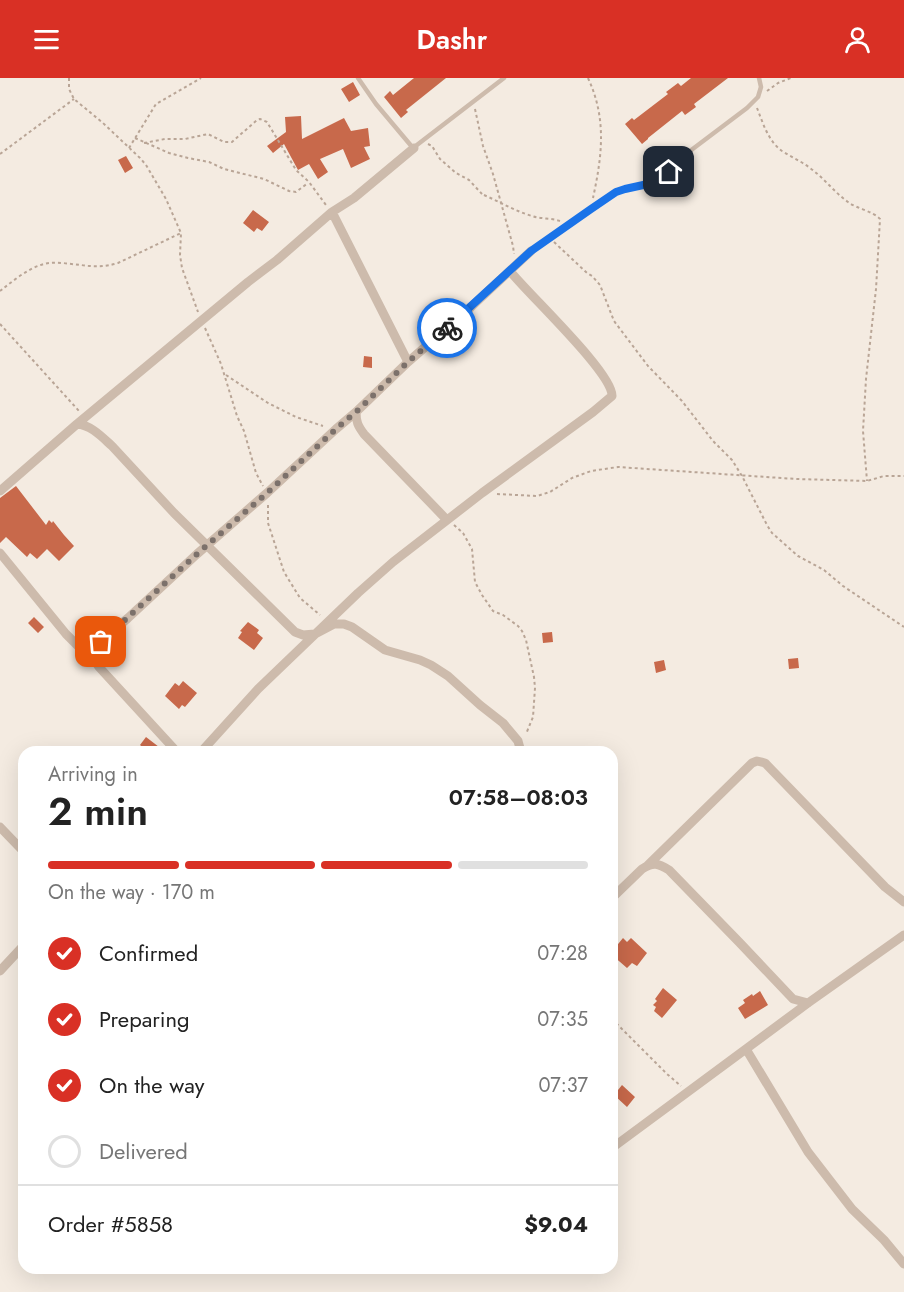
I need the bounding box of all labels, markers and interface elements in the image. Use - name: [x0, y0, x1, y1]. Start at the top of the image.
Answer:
- text: Dashr: [417, 20, 487, 59]
- icon: menu: [30, 23, 63, 56]
- icon: person: [841, 23, 874, 56]
- pin: [643, 146, 694, 197]
- icon: home: [652, 155, 685, 188]
- courier: [417, 298, 477, 358]
- icon: bike: [431, 312, 464, 345]
- pin: [75, 616, 126, 667]
- icon: bag: [84, 625, 117, 658]
- text: Arriving in: [48, 760, 138, 789]
- text: 07:58–08:03: [449, 781, 588, 813]
- text: 2 min: [48, 783, 148, 840]
- text: On the way · 170 m: [48, 878, 215, 907]
- icon: check: [48, 937, 81, 970]
- text: Confirmed: [99, 937, 198, 969]
- text: 07:28: [537, 939, 588, 968]
- icon: check: [48, 1003, 81, 1036]
- text: Preparing: [99, 1003, 190, 1035]
- text: 07:35: [537, 1005, 588, 1034]
- icon: check: [48, 1069, 81, 1102]
- text: On the way: [99, 1069, 204, 1101]
- text: 07:37: [538, 1071, 588, 1100]
- text: Delivered: [99, 1135, 188, 1167]
- text: Order #5858: [48, 1208, 173, 1240]
- text: $9.04: [524, 1208, 588, 1240]

